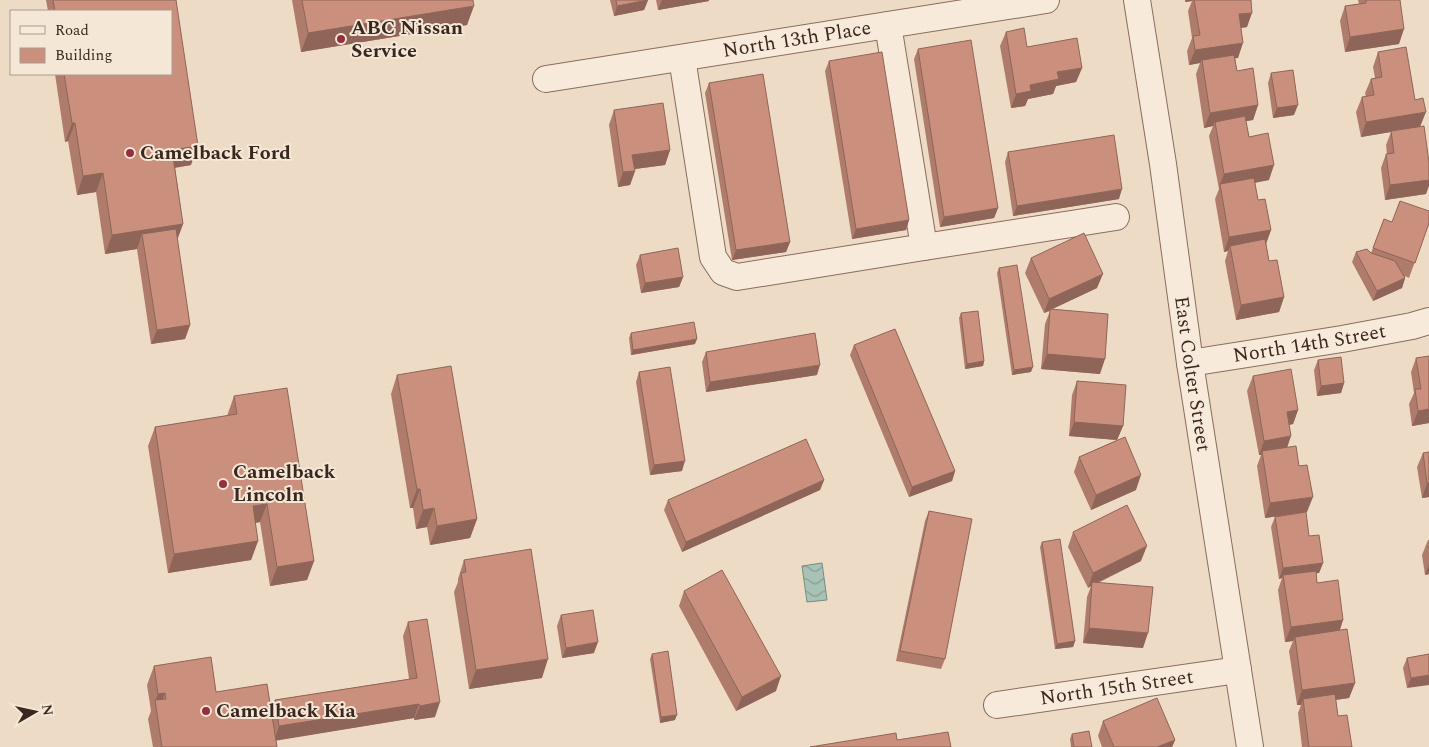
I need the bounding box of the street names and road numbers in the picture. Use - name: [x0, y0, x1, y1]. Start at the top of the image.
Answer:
- street label: North 13th Place: [720, 13, 873, 66]
- street label: East Colter Street: [1166, 294, 1219, 454]
- street label: North 14th Street: [1231, 316, 1388, 371]
- street label: North 15th Street: [1038, 662, 1195, 714]

